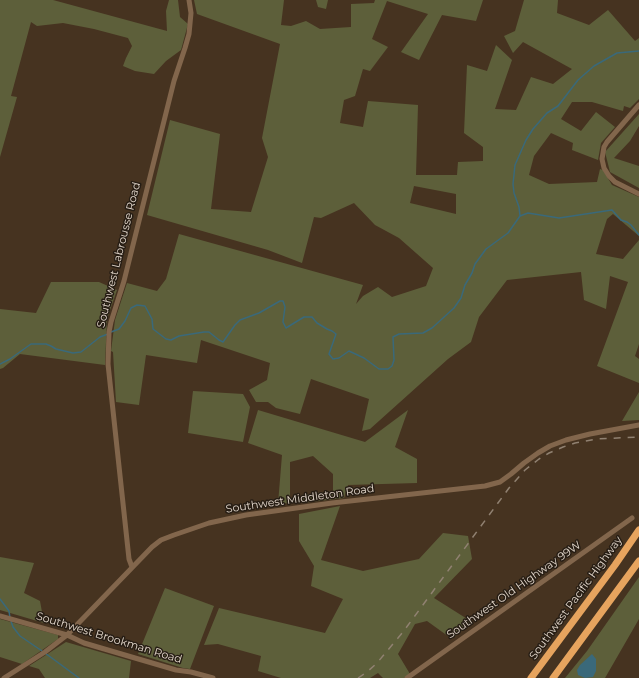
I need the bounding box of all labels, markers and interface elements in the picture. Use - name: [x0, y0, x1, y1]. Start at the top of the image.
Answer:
- street label: Southwest Labrousse Road: [94, 181, 144, 329]
- street label: Southwest Middleton Road: [225, 482, 375, 516]
- street label: Southwest Pacific Highway: [527, 534, 625, 662]
- street label: Southwest Old Highway 99W: [444, 538, 584, 642]
- street label: Southwest Brookman Road: [34, 609, 184, 667]

